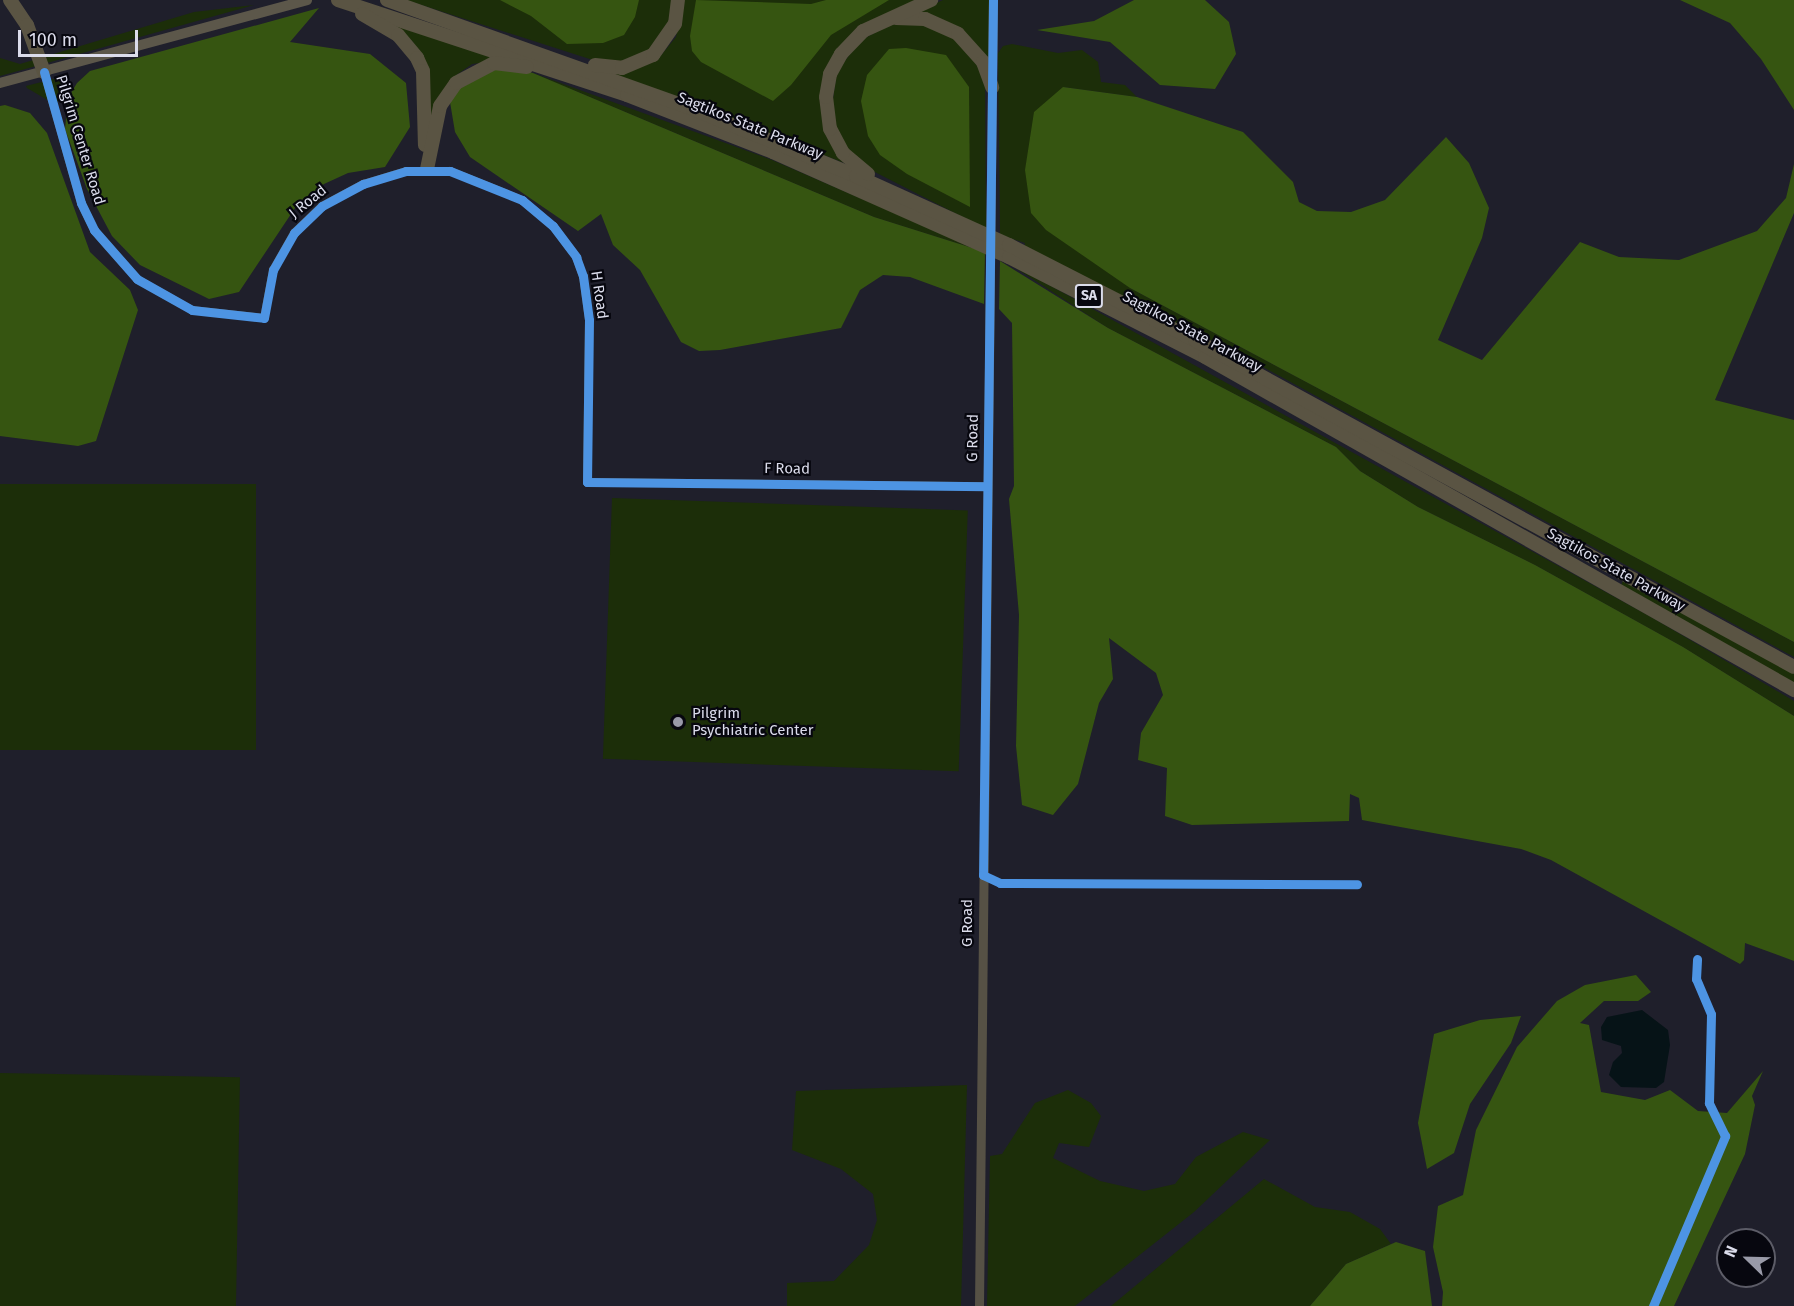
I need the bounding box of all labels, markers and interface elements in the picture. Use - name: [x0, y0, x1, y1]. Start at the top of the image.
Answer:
- scale bar: [21, 18, 141, 56]
- text: 100 m: [29, 29, 77, 51]
- street label: Pilgrim Center Road: [52, 73, 108, 207]
- street label: Sagtikos State Parkway: [675, 89, 825, 163]
- street label: J Road: [286, 181, 330, 223]
- street label: H Road: [587, 270, 611, 320]
- road number: SA: [1074, 285, 1104, 307]
- street label: Sagtikos State Parkway: [1119, 288, 1265, 376]
- street label: G Road: [964, 414, 982, 462]
- street label: F Road: [764, 460, 810, 478]
- street label: Sagtikos State Parkway: [1544, 524, 1688, 616]
- place label: Pilgrim Psychiatric Center: [692, 704, 813, 739]
- marker: Pilgrim Psychiatric Center: [669, 713, 687, 731]
- street label: G Road: [959, 899, 977, 947]
- north arrow: [1716, 1228, 1776, 1288]
- text: N: [1720, 1243, 1742, 1260]

